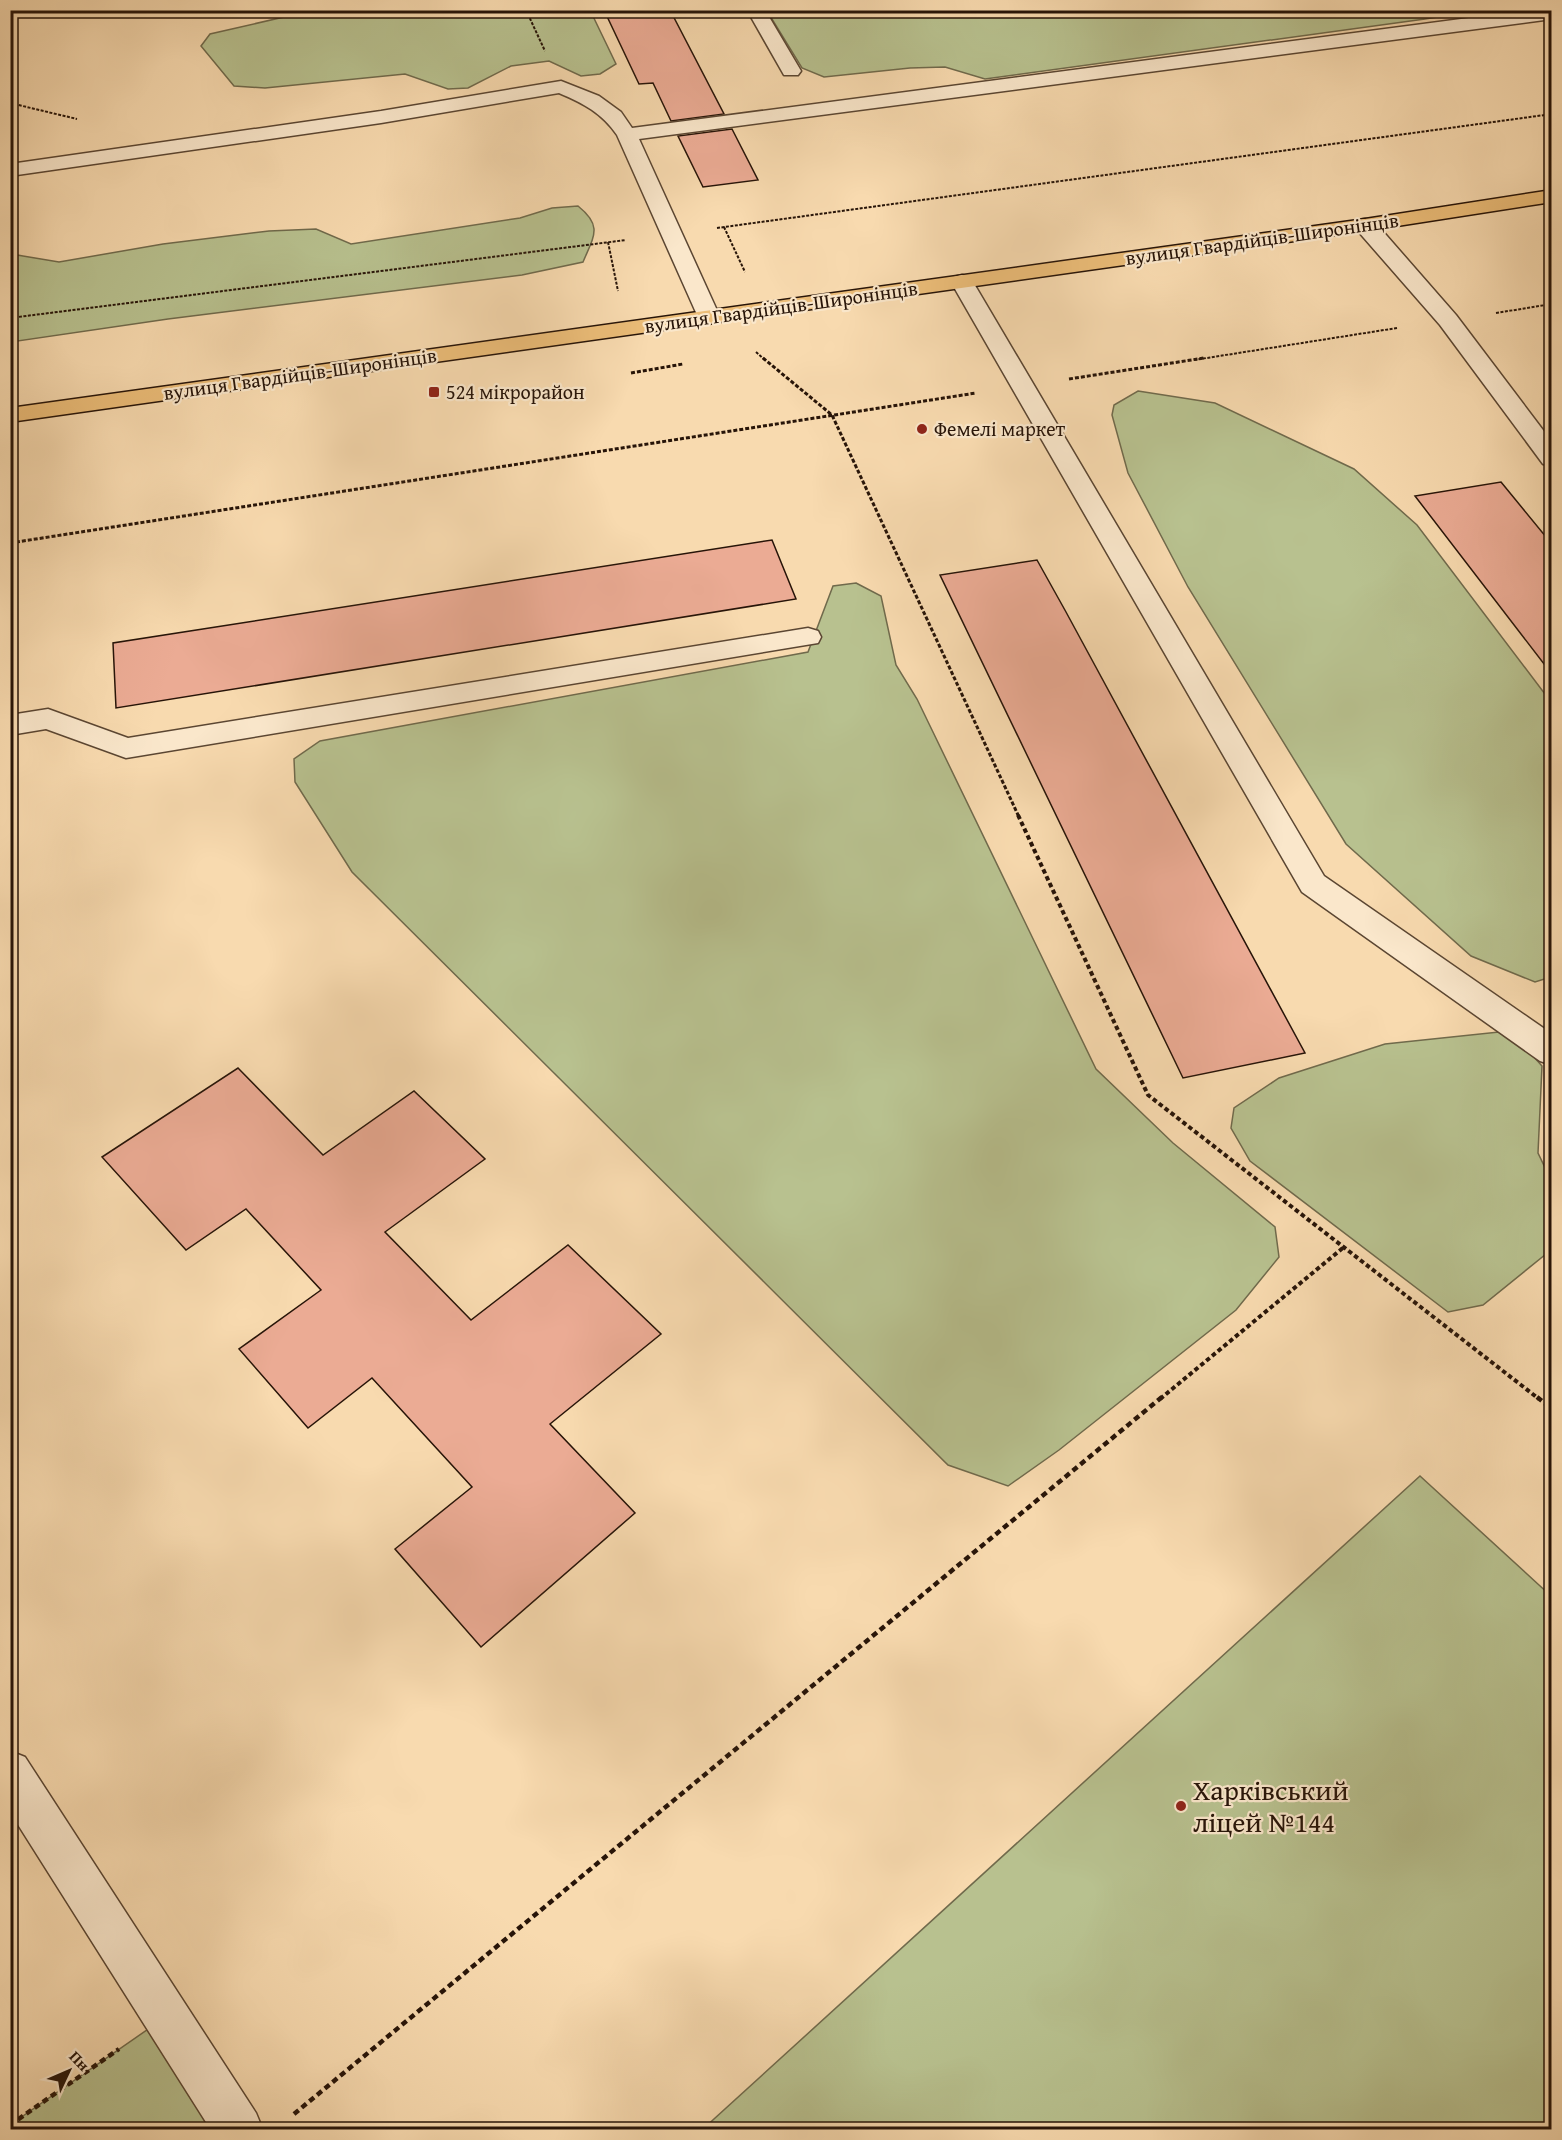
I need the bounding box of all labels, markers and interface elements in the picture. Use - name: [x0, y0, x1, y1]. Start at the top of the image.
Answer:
- street label: вулиця Гвардійців-Широнінців: [1123, 205, 1400, 272]
- street label: вулиця Гвардійців-Широнінців: [642, 273, 919, 340]
- street label: вулиця Гвардійців-Широнінців: [161, 340, 438, 407]
- place label: 524 мікрорайон: [446, 377, 585, 406]
- marker: 524 мікрорайон: [427, 385, 441, 399]
- place label: Фемелі маркет: [934, 414, 1066, 443]
- marker: Фемелі маркет: [915, 422, 929, 436]
- place label: Харківський ліцей №144: [1193, 1769, 1349, 1842]
- marker: Харківський ліцей №144: [1174, 1799, 1188, 1813]
- north arrow: [39, 2041, 99, 2101]
- text: Пн: [64, 2045, 96, 2076]

